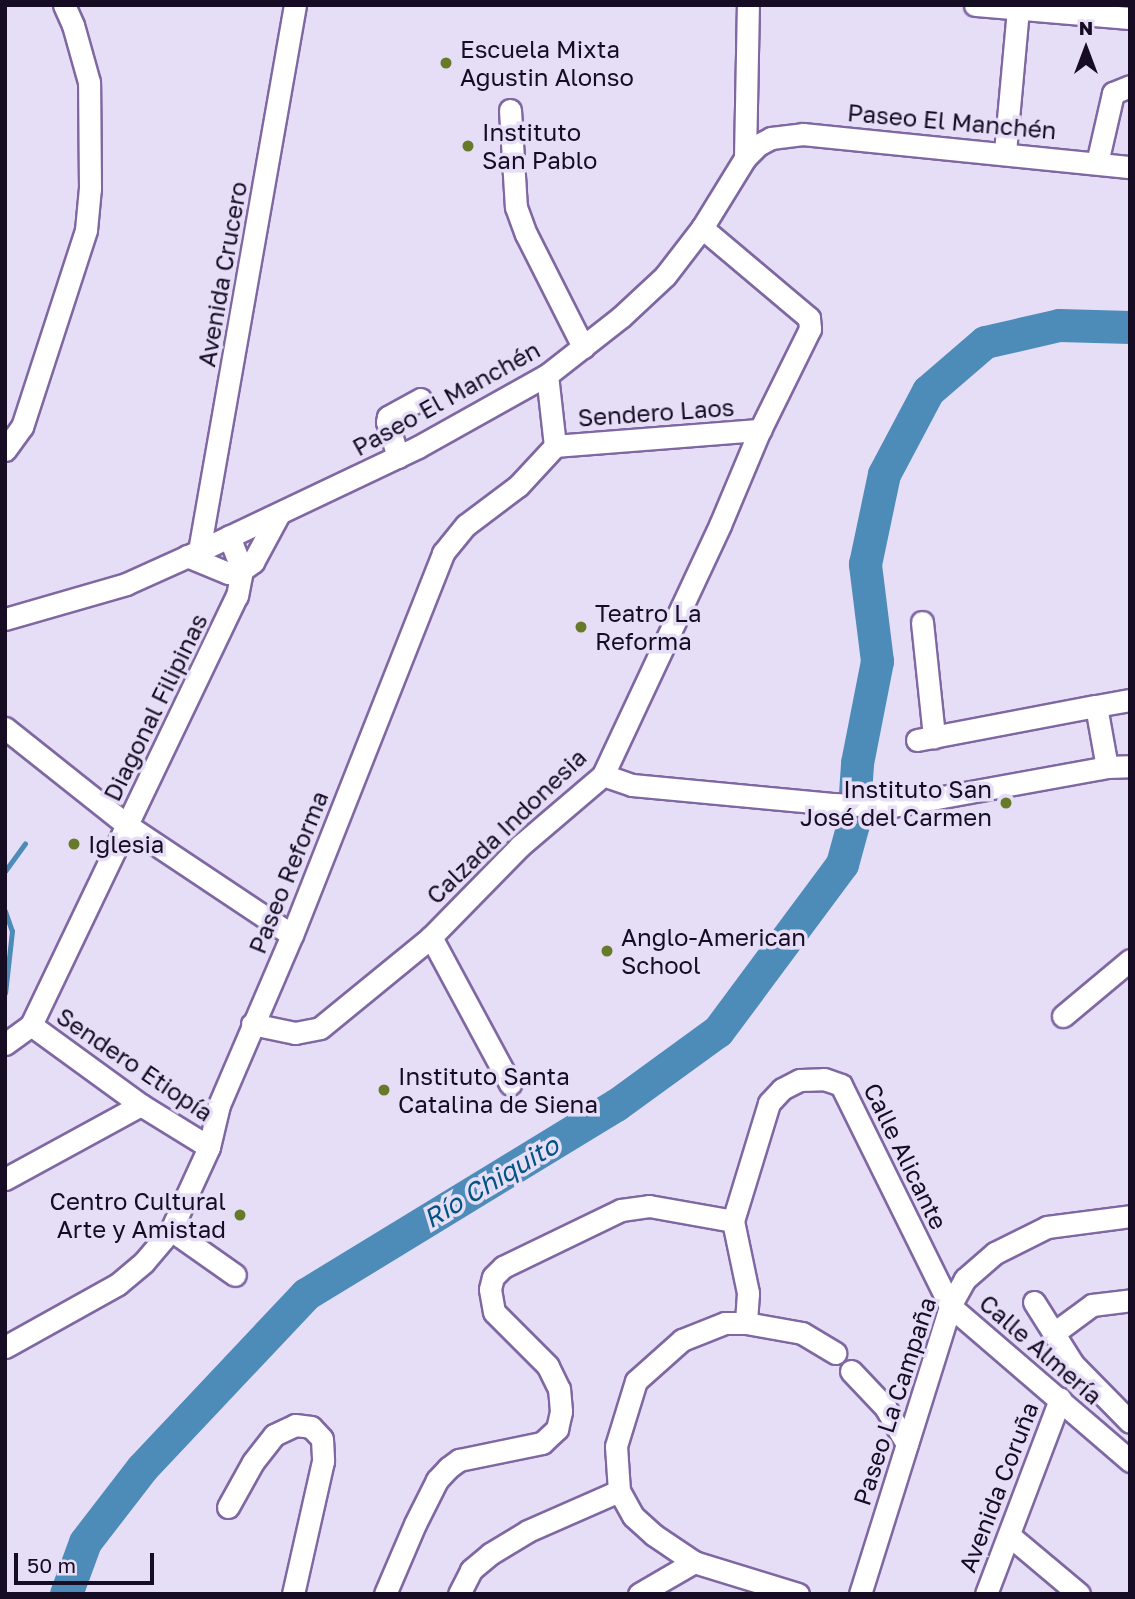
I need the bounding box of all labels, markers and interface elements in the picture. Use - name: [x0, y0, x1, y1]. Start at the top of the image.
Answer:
- north arrow: [1051, 14, 1121, 84]
- text: N: [1079, 16, 1093, 39]
- place label: Escuela Mixta Agustin Alonso: [460, 35, 634, 91]
- marker: Escuela Mixta Agustin Alonso: [438, 55, 454, 71]
- street label: Paseo El Manchén: [846, 98, 1058, 144]
- place label: Instituto San Pablo: [482, 118, 597, 174]
- marker: Instituto San Pablo: [460, 138, 476, 154]
- street label: Avenida Crucero: [192, 179, 252, 369]
- street label: Paseo El Manchén: [347, 335, 545, 461]
- street label: Sendero Laos: [577, 392, 735, 432]
- place label: Teatro La Reforma: [595, 599, 702, 655]
- street label: Diagonal Filipinas: [97, 609, 213, 805]
- marker: Teatro La Reforma: [573, 619, 589, 635]
- street label: Calzada Indonesia: [420, 742, 592, 910]
- place label: Instituto San José del Carmen: [800, 775, 992, 831]
- street label: Paseo Reforma: [242, 786, 334, 958]
- marker: Instituto San José del Carmen: [998, 795, 1014, 811]
- place label: Iglesia: [88, 830, 164, 858]
- marker: Iglesia: [66, 836, 82, 852]
- place label: Anglo-American School: [621, 923, 806, 979]
- marker: Anglo-American School: [599, 943, 615, 959]
- street label: Sendero Etiopía: [51, 1001, 219, 1127]
- place label: Instituto Santa Catalina de Siena: [398, 1062, 598, 1118]
- street label: Calle Alicante: [858, 1078, 954, 1234]
- marker: Instituto Santa Catalina de Siena: [376, 1082, 392, 1098]
- water label: Río Chiquito: [418, 1129, 564, 1235]
- place label: Centro Cultural Arte y Amistad: [50, 1187, 226, 1243]
- marker: Centro Cultural Arte y Amistad: [232, 1207, 248, 1223]
- street label: Calle Almería: [974, 1288, 1108, 1410]
- street label: Paseo La Campaña: [847, 1293, 941, 1509]
- street label: Avenida Coruña: [952, 1398, 1044, 1576]
- scale bar: [18, 1540, 158, 1584]
- text: 50 m: [27, 1552, 76, 1578]

